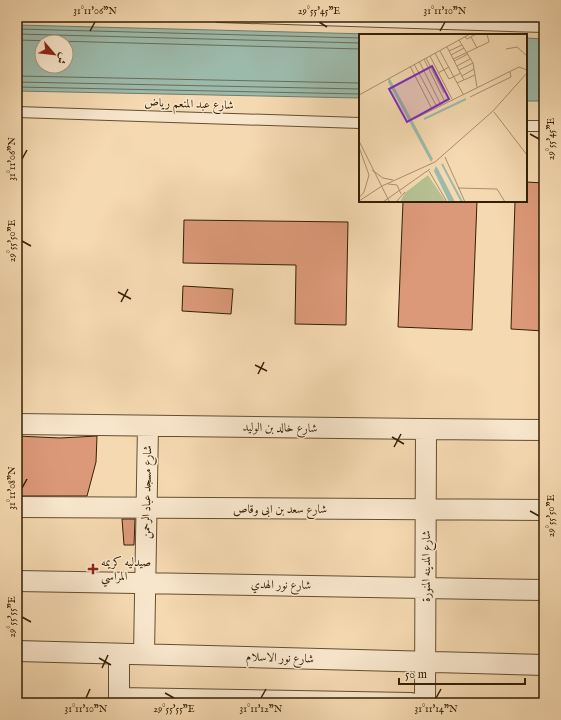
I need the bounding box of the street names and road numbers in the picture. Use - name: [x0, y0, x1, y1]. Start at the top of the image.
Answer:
- street label: شارع عبد المنعم رياض: [144, 95, 234, 116]
- street label: شارع خالد بن الوليد: [242, 420, 318, 439]
- street label: شارع مسجد عباد الرحمن: [139, 445, 158, 539]
- street label: شارع سعد بن ابى وقاص: [233, 502, 327, 520]
- street label: شارع المدينه المنورة: [419, 530, 437, 602]
- street label: شارع نور الهدي: [251, 577, 311, 596]
- street label: شارع نور الاسلام: [246, 649, 314, 670]

